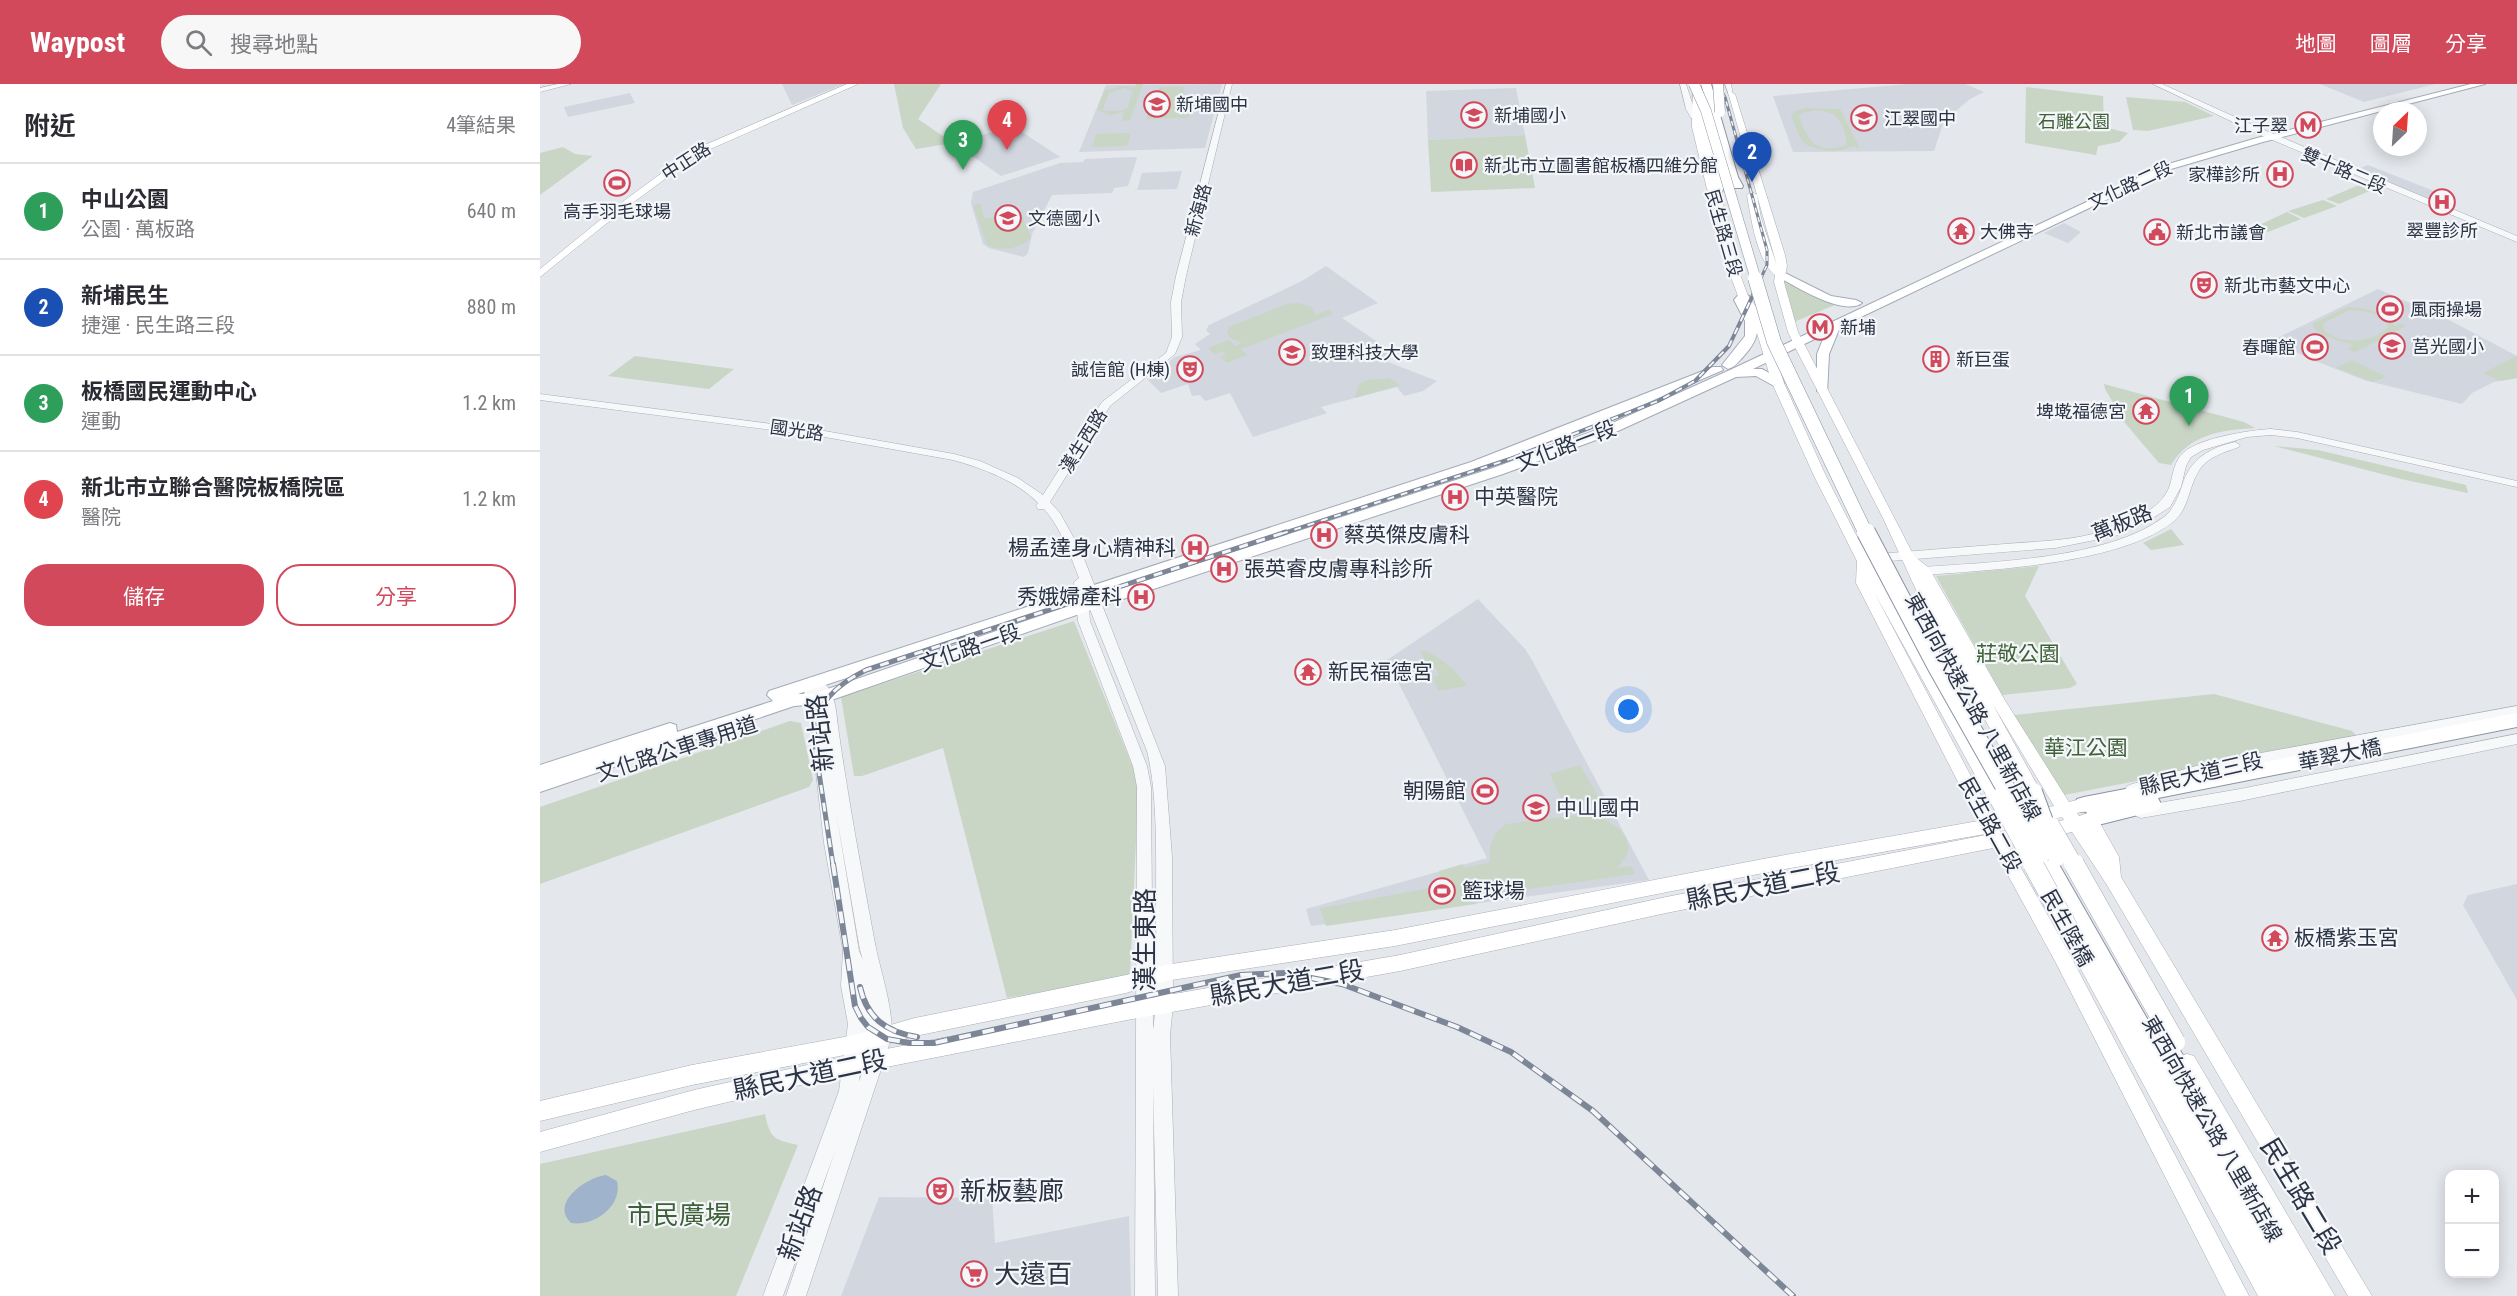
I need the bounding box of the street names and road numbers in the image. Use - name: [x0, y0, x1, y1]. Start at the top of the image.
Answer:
- street label: 中正路: [658, 137, 714, 185]
- street label: 雙十路二段: [2298, 143, 2390, 197]
- street label: 文化路二段: [2085, 156, 2175, 214]
- street label: 新海路: [1181, 181, 1215, 239]
- street label: 民生路三段: [1702, 187, 1746, 279]
- street label: 漢生西路: [1055, 405, 1111, 477]
- street label: 國光路: [769, 416, 825, 444]
- street label: 文化路一段: [1513, 416, 1619, 476]
- street label: 萬板路: [2088, 500, 2156, 546]
- street label: 東西向快速公路 八里新店線: [1900, 589, 2046, 825]
- street label: 文化路一段: [916, 620, 1024, 676]
- street label: 新站路: [801, 693, 839, 773]
- street label: 文化路公車專用道: [593, 712, 761, 786]
- street label: 華翠大橋: [2296, 735, 2384, 775]
- street label: 縣民大道三段: [2137, 748, 2265, 800]
- street label: 民生路二段: [1954, 773, 2026, 877]
- street label: 縣民大道二段: [1684, 856, 1842, 916]
- street label: 民生陸橋: [2036, 885, 2098, 971]
- street label: 漢生東路: [1130, 888, 1160, 992]
- street label: 縣民大道二段: [1208, 955, 1366, 1011]
- street label: 東西向快速公路 八里新店線: [2137, 1012, 2287, 1246]
- street label: 縣民大道二段: [731, 1044, 889, 1106]
- street label: 民生路二段: [2255, 1133, 2347, 1259]
- street label: 新站路: [773, 1181, 827, 1265]

